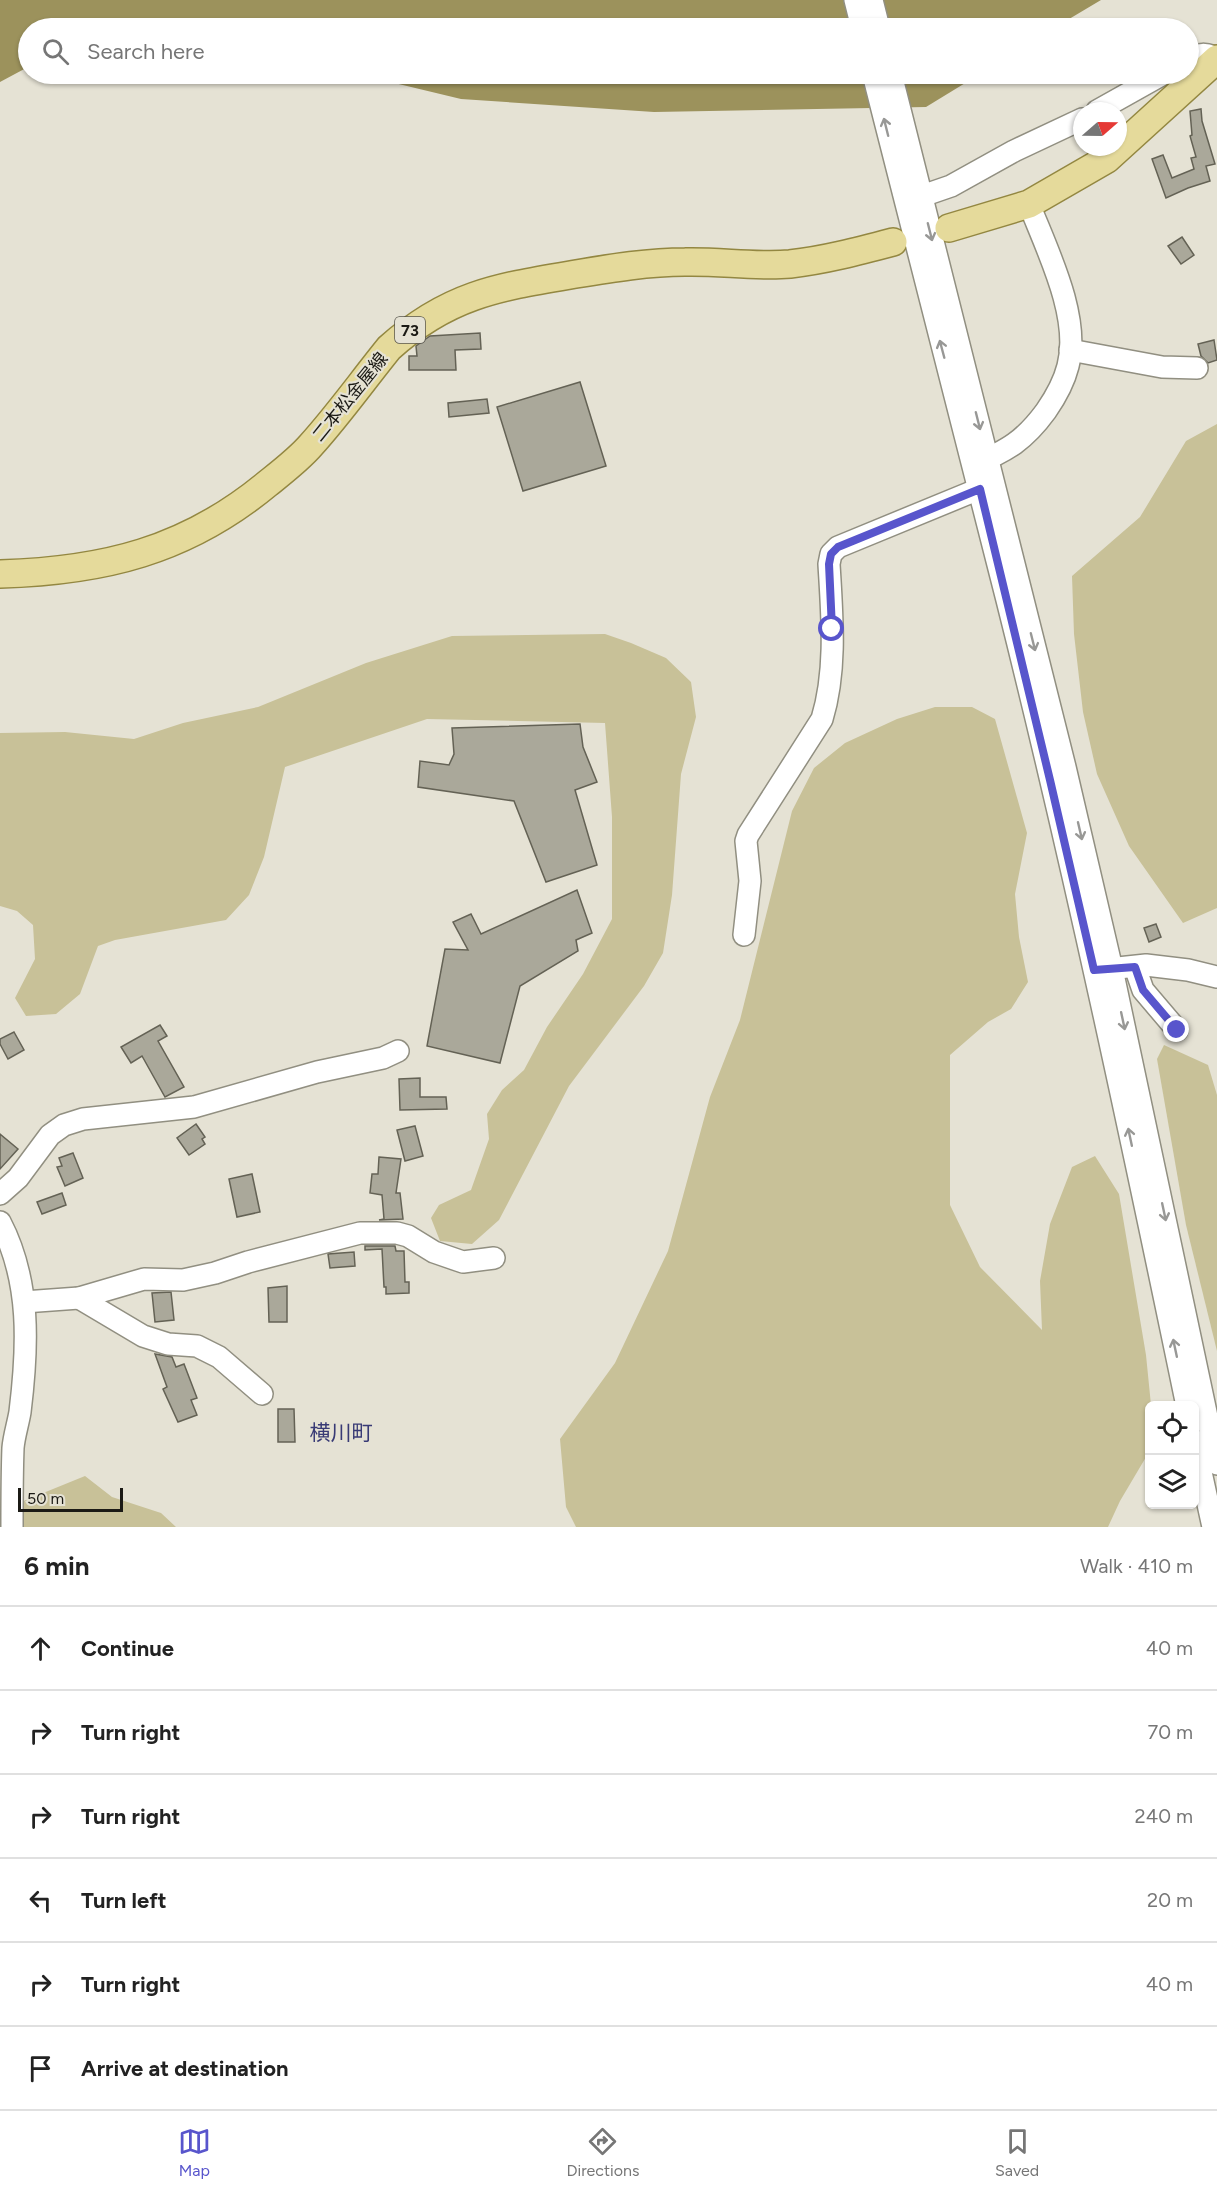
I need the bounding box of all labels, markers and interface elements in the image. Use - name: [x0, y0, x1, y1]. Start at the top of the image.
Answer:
- search box: [18, 18, 1199, 84]
- icon: search: [39, 35, 72, 68]
- text: Search here: [87, 38, 205, 65]
- north arrow: [1073, 102, 1127, 156]
- one-way arrow: [879, 118, 891, 137]
- one-way arrow: [925, 222, 937, 241]
- road number: 73: [395, 317, 425, 343]
- one-way arrow: [936, 340, 947, 359]
- street label: 二本松金屋線: [307, 348, 393, 446]
- one-way arrow: [972, 411, 984, 430]
- route start: [818, 615, 844, 641]
- one-way arrow: [1028, 632, 1039, 651]
- one-way arrow: [1075, 821, 1087, 840]
- one-way arrow: [1118, 1011, 1130, 1030]
- route end: [1163, 1016, 1189, 1042]
- one-way arrow: [1124, 1128, 1135, 1147]
- one-way arrow: [1159, 1201, 1170, 1221]
- one-way arrow: [1169, 1339, 1180, 1359]
- map controls: [1145, 1401, 1199, 1509]
- button: locate: [1145, 1401, 1199, 1455]
- district label: 横川町: [310, 1420, 373, 1445]
- button: layers: [1145, 1455, 1199, 1509]
- scale bar: [18, 1485, 123, 1512]
- text: 50 m: [27, 1489, 64, 1508]
- text: 6 min: [24, 1550, 90, 1582]
- text: Walk · 410 m: [1080, 1554, 1193, 1578]
- icon: ahead: [24, 1632, 57, 1665]
- text: Continue: [81, 1635, 174, 1662]
- text: 40 m: [1146, 1636, 1193, 1660]
- icon: right: [24, 1716, 57, 1749]
- text: Turn right: [81, 1719, 180, 1746]
- text: 70 m: [1147, 1720, 1193, 1744]
- icon: right: [24, 1800, 57, 1833]
- text: Turn right: [81, 1803, 180, 1830]
- text: 240 m: [1135, 1804, 1193, 1828]
- icon: left: [24, 1884, 57, 1917]
- text: Turn left: [81, 1887, 167, 1914]
- text: 20 m: [1147, 1888, 1193, 1912]
- icon: right: [24, 1968, 57, 2001]
- text: Turn right: [81, 1971, 180, 1998]
- text: 40 m: [1146, 1972, 1193, 1996]
- icon: arrive: [24, 2052, 57, 2085]
- text: Arrive at destination: [81, 2055, 289, 2082]
- tab: Map: [178, 2125, 211, 2180]
- tab: Directions: [566, 2125, 639, 2180]
- tab: Saved: [995, 2125, 1039, 2180]

